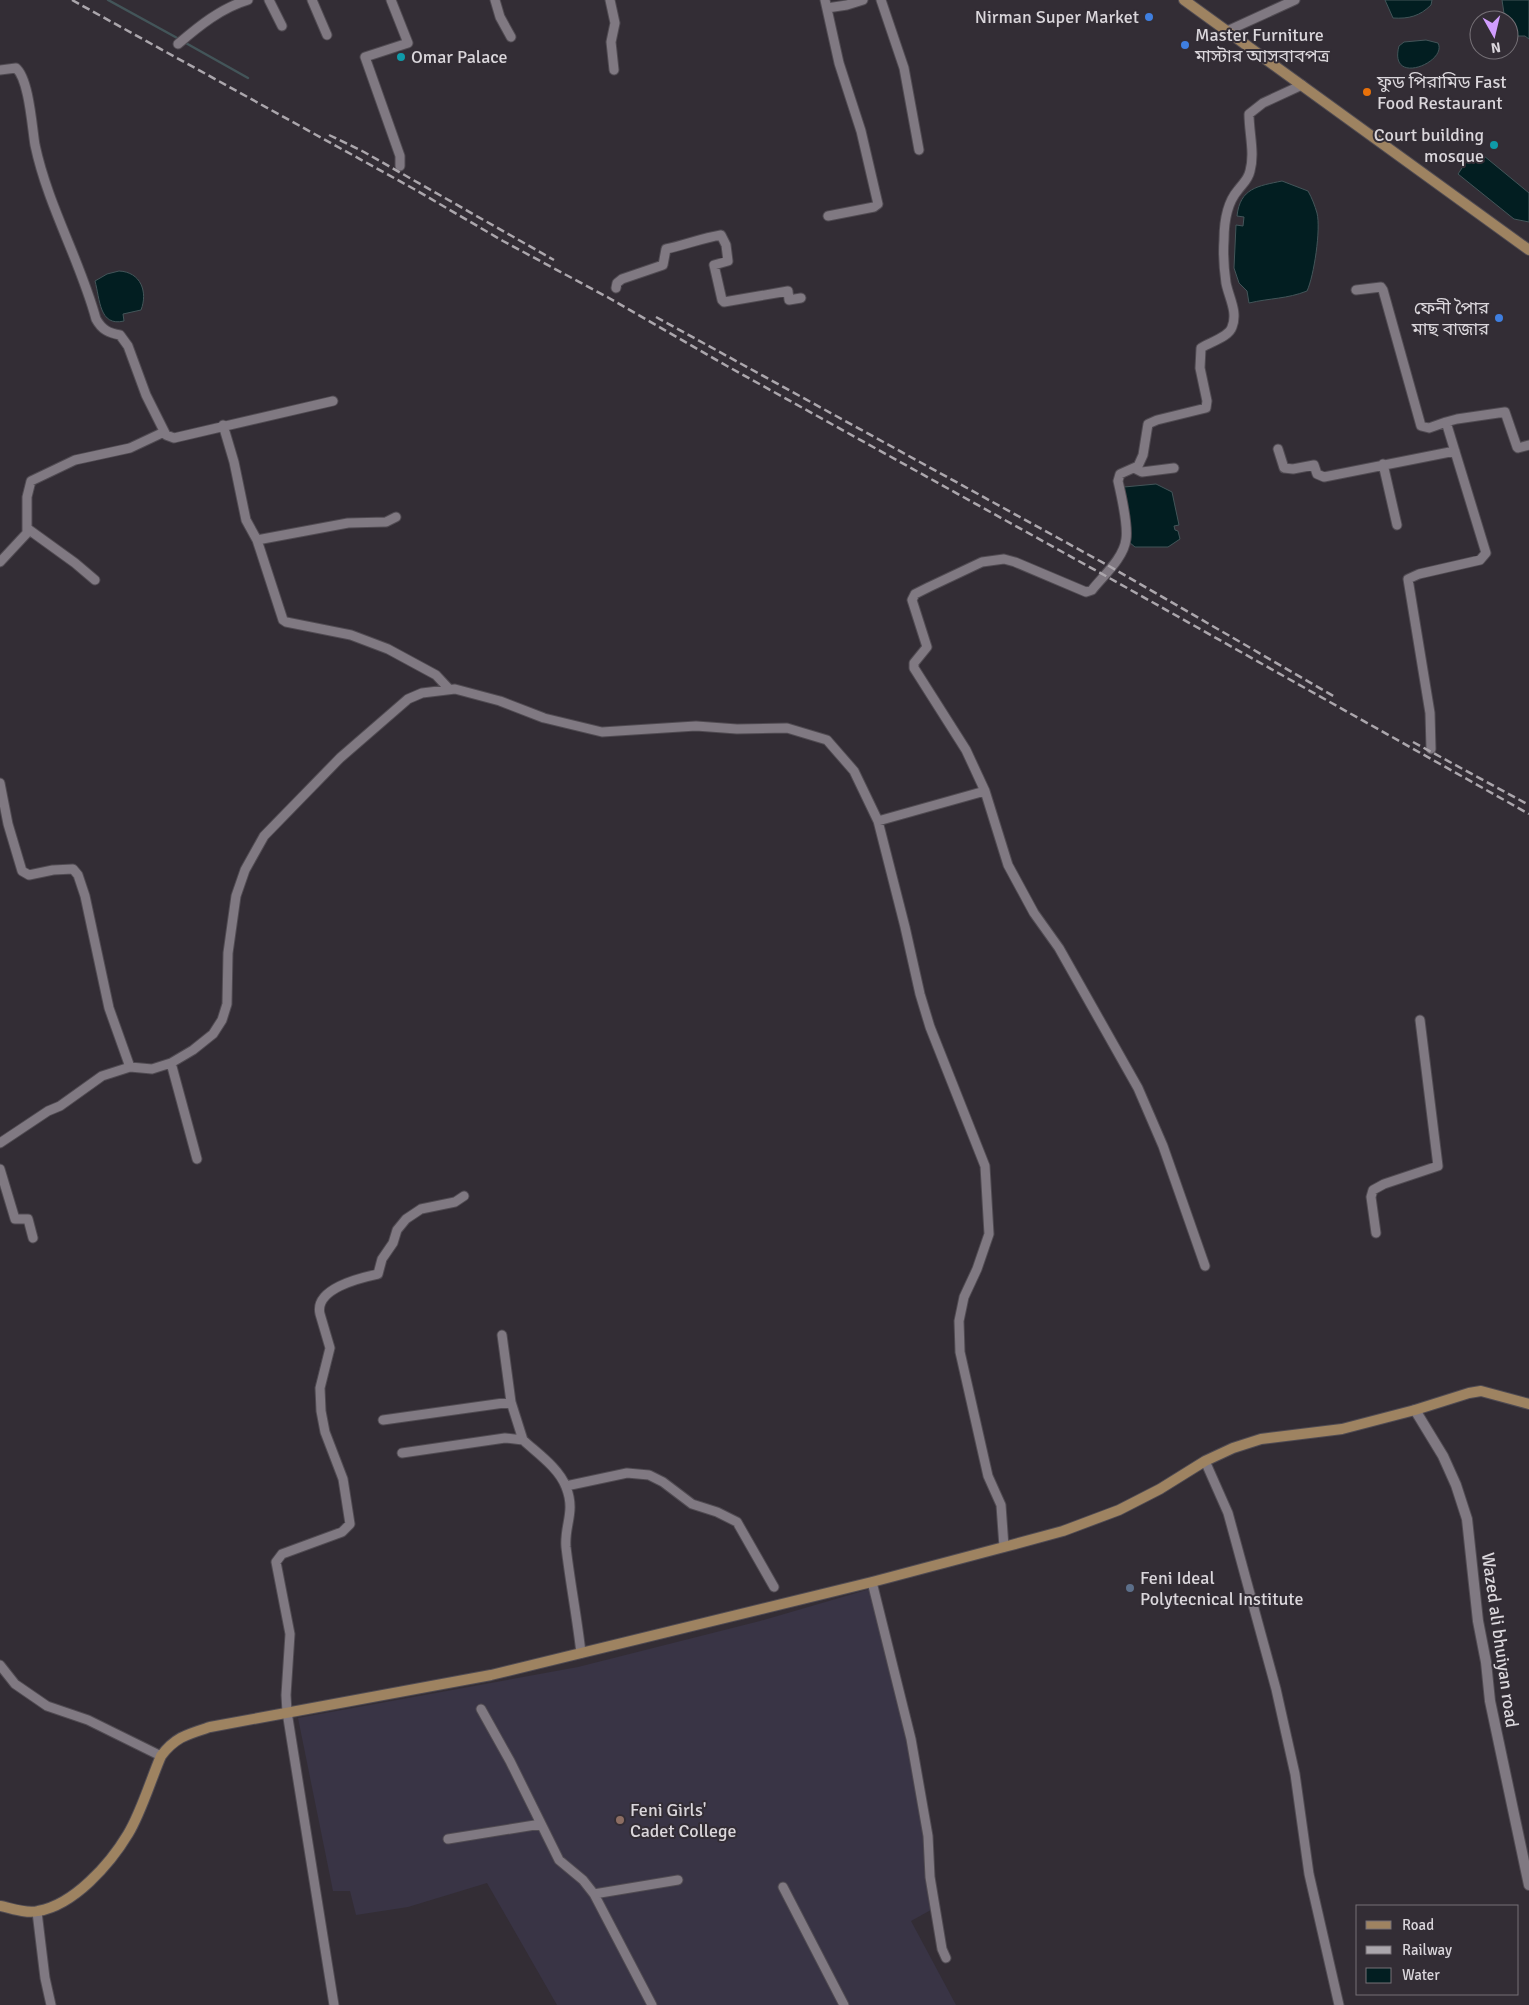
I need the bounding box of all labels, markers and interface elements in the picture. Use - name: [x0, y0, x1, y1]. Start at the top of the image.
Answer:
- place label: Nirman Super Market: [975, 6, 1139, 28]
- north arrow: [1469, 10, 1519, 60]
- marker: Nirman Super Market: [1143, 11, 1155, 23]
- place label: Master Furniture মাস্টার আসবাবপত্র: [1194, 24, 1331, 67]
- text: N: [1490, 38, 1502, 56]
- marker: Master Furniture মাস্টার আসবাবপত্র: [1179, 39, 1191, 51]
- place label: Omar Palace: [411, 46, 508, 68]
- marker: Omar Palace: [395, 51, 407, 63]
- place label: ফুড পিরামিড Fast Food Restaurant: [1376, 71, 1507, 114]
- marker: ফুড পিরামিড Fast Food Restaurant: [1361, 86, 1373, 98]
- place label: Court building mosque: [1374, 124, 1484, 167]
- marker: Court building mosque: [1488, 139, 1500, 151]
- place label: ফেনী পৈার মাছ বাজার: [1411, 297, 1489, 340]
- marker: ফেনী পৈার মাছ বাজার: [1493, 312, 1505, 324]
- street label: Wazed ali bhuiyan road: [1477, 1551, 1523, 1729]
- place label: Feni Ideal Polytecnical Institute: [1140, 1567, 1303, 1610]
- marker: Feni Ideal Polytecnical Institute: [1124, 1582, 1136, 1594]
- place label: Feni Girls' Cadet College: [630, 1799, 736, 1842]
- marker: Feni Girls' Cadet College: [614, 1814, 626, 1826]
- legend: [1356, 1905, 1519, 1995]
- text: Road: [1402, 1916, 1434, 1934]
- text: Railway: [1402, 1941, 1452, 1959]
- text: Water: [1402, 1966, 1440, 1984]

